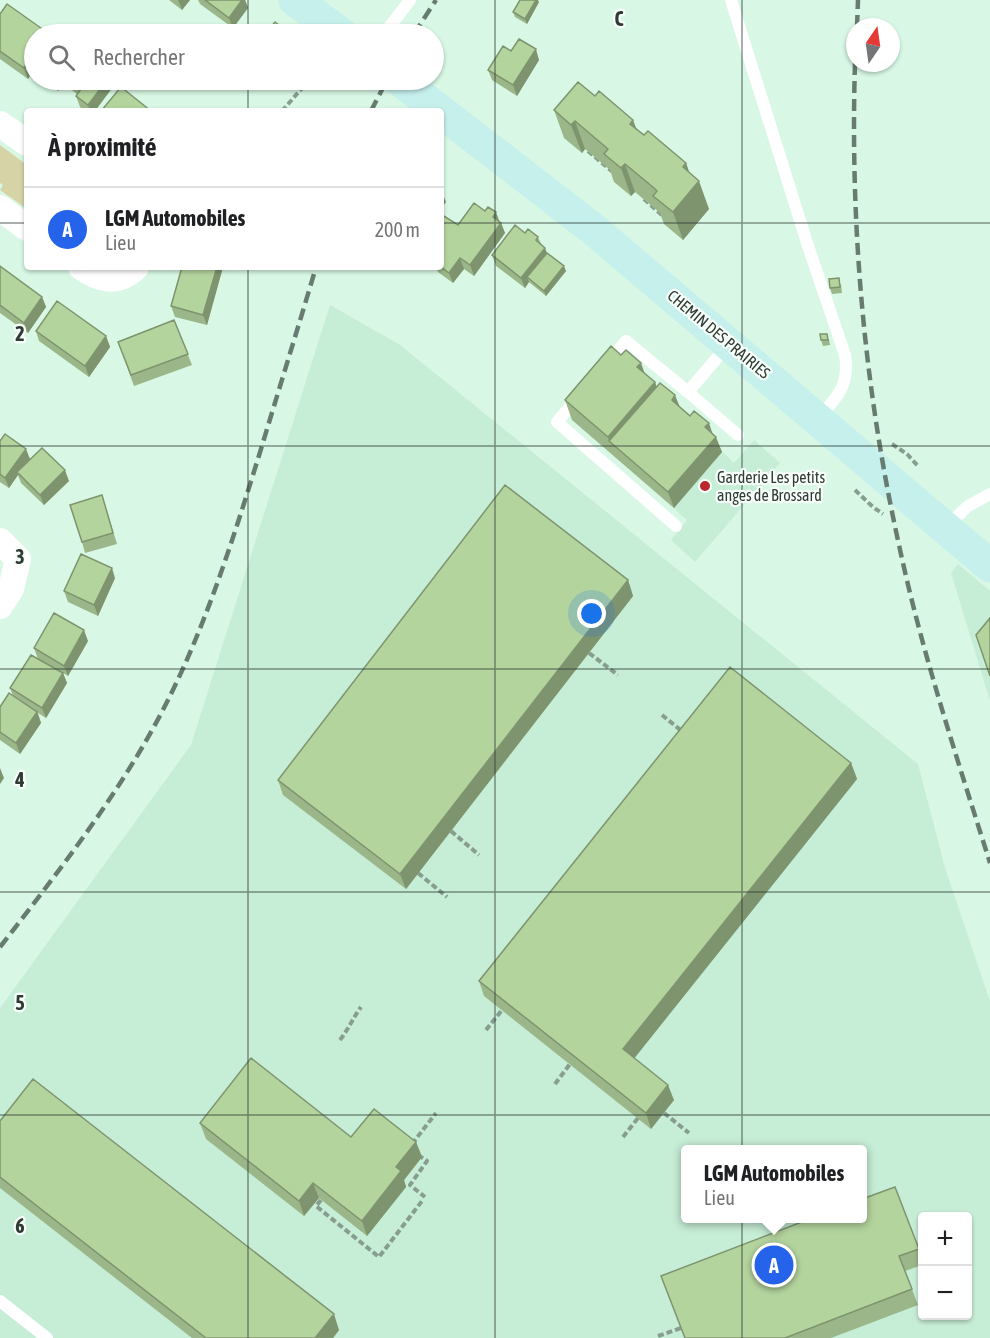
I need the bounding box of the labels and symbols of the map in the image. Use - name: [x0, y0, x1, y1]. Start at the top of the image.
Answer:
- text: C: [615, 7, 624, 30]
- north arrow: [846, 18, 900, 72]
- street label: CHEMIN DES PRAIRIES: [664, 286, 774, 382]
- text: 2: [15, 322, 25, 345]
- place label: Garderie Les petits anges de Brossard: [717, 468, 825, 505]
- marker: Garderie Les petits anges de Brossard: [698, 479, 712, 493]
- text: 3: [15, 545, 25, 568]
- your location: [577, 599, 606, 628]
- text: 4: [14, 768, 25, 791]
- text: 5: [15, 991, 25, 1014]
- text: 6: [15, 1214, 25, 1237]
- pin: A: [754, 1242, 794, 1288]

